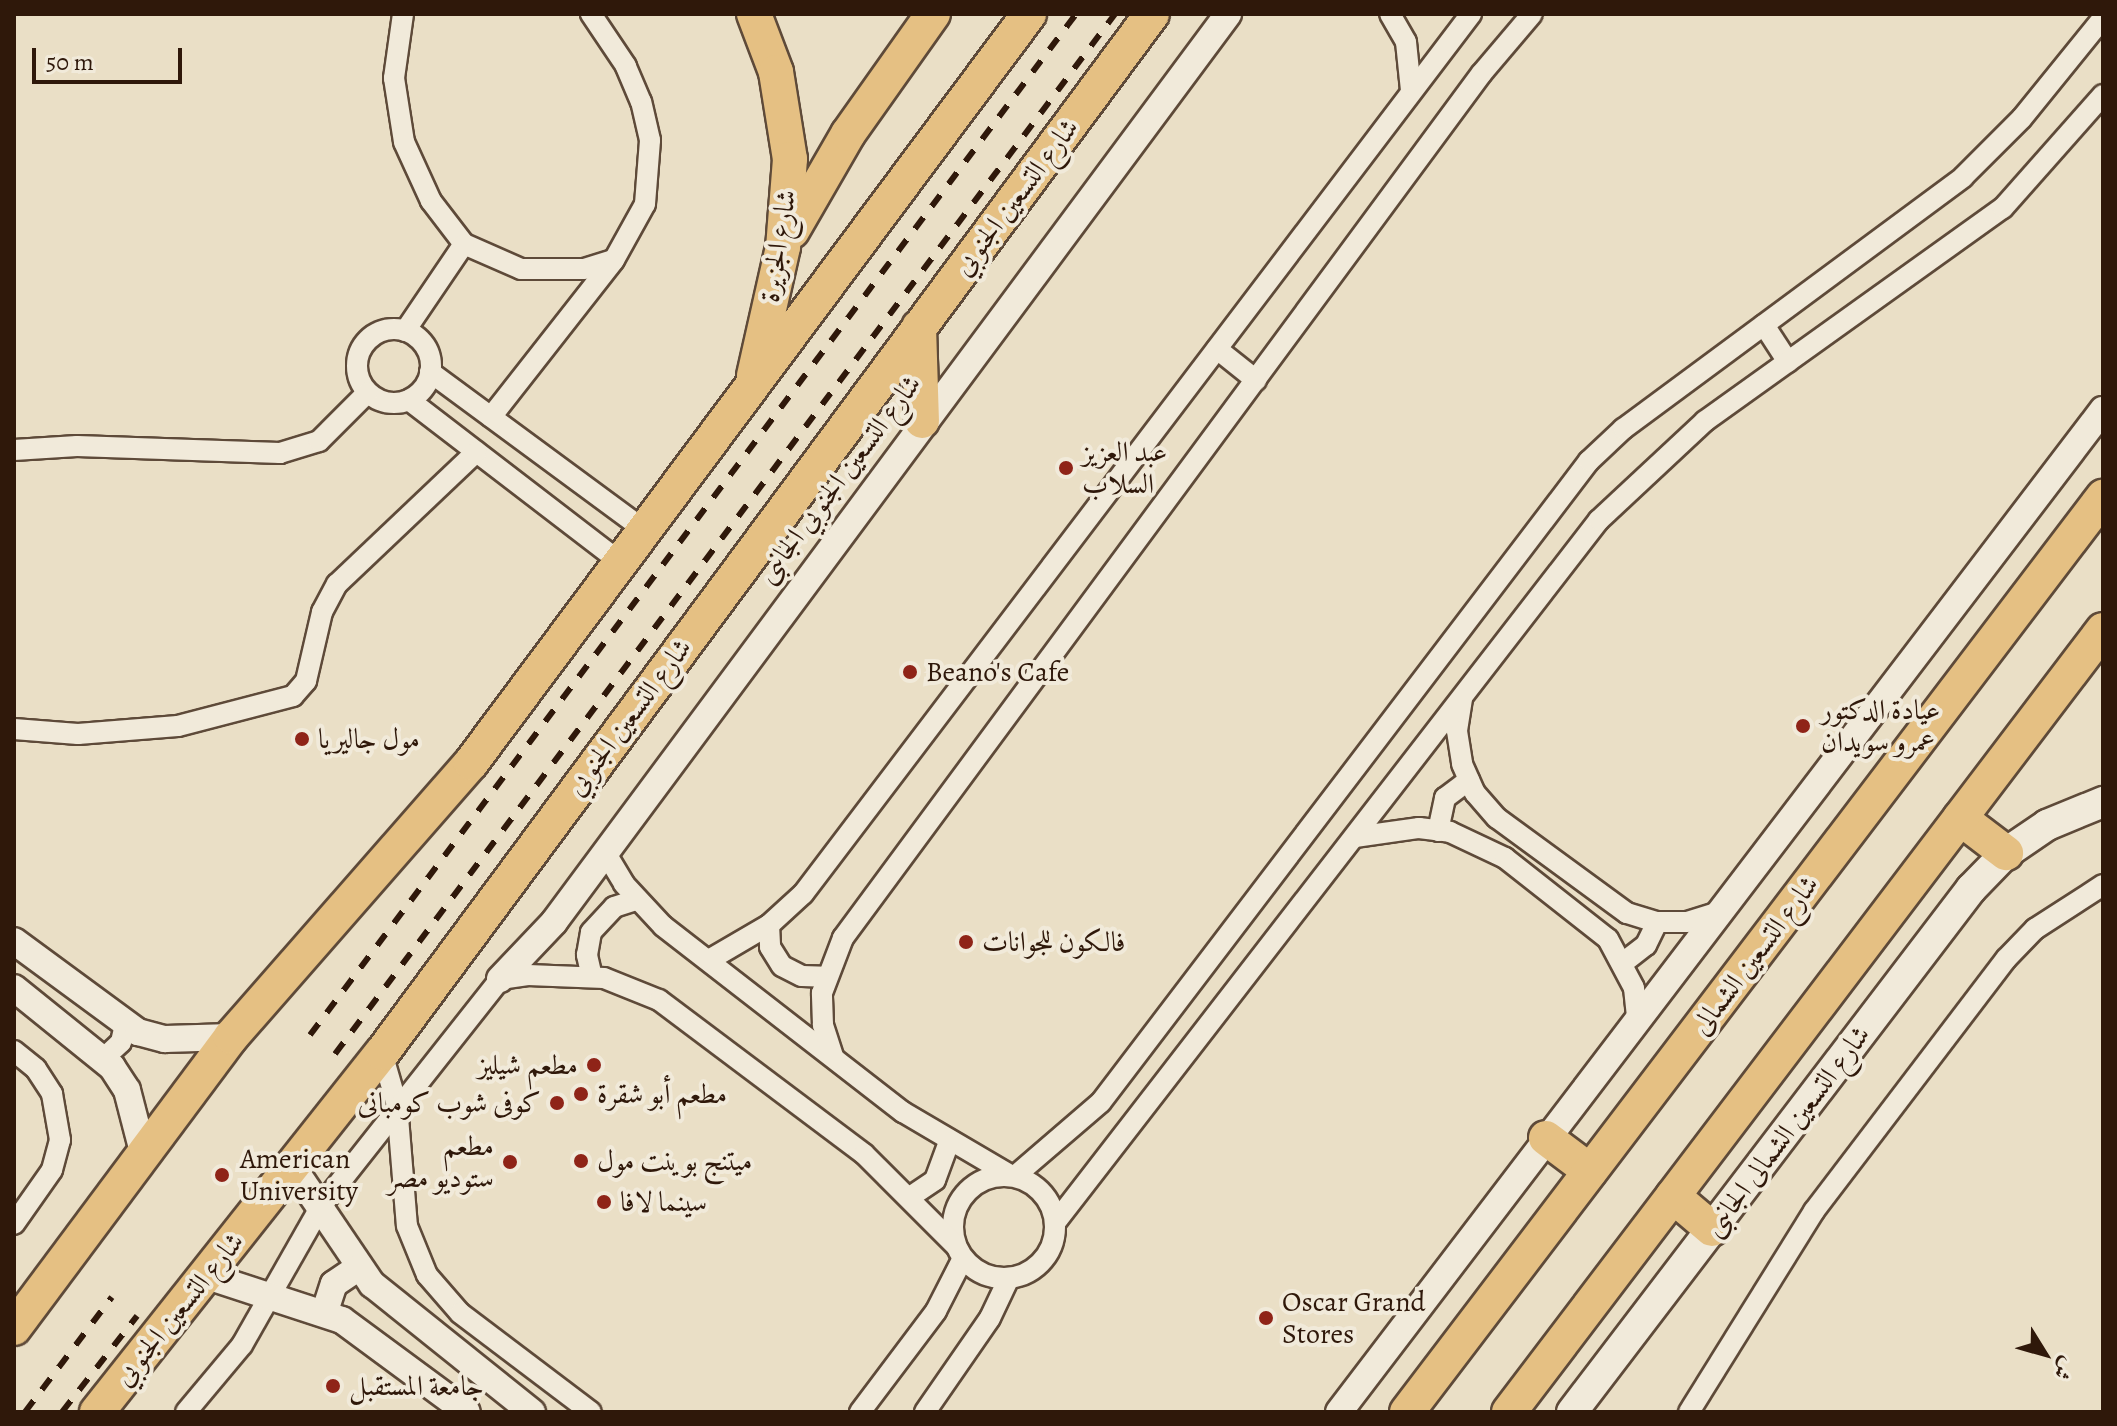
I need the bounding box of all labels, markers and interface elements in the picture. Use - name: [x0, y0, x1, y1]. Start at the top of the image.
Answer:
- scale bar: [36, 32, 186, 82]
- text: 50 m: [46, 46, 94, 78]
- street label: شارع التسعين الجنوبي: [946, 112, 1086, 282]
- street label: شارع الجزيرة: [753, 187, 803, 305]
- street label: شارع التسعين الجنوبي الجانبى: [750, 368, 928, 590]
- place label: عبد العزيز السلاب: [1082, 435, 1167, 501]
- marker: عبد العزيز السلاب: [1057, 459, 1075, 477]
- street label: شارع التسعين الجنوبي: [559, 632, 699, 802]
- place label: Beano's Cafe: [926, 655, 1069, 689]
- marker: Beano's Cafe: [901, 663, 919, 681]
- place label: عيادة الدكتور عمرو سويدان: [1821, 693, 1940, 759]
- marker: عيادة الدكتور عمرو سويدان: [1792, 715, 1814, 737]
- place label: مول جاليريا: [318, 722, 420, 756]
- marker: مول جاليريا: [293, 730, 311, 748]
- street label: شارع التسعين الشمالى: [1684, 869, 1826, 1041]
- place label: فالكون للجوانات: [982, 925, 1125, 959]
- marker: فالكون للجوانات: [957, 933, 975, 951]
- street label: شارع التسعين الشمالى الجانبى: [1697, 1019, 1877, 1243]
- place label: مطعم شيليز: [478, 1048, 578, 1082]
- marker: مطعم شيليز: [585, 1056, 603, 1074]
- place label: مطعم أبو شقرة: [597, 1077, 727, 1111]
- marker: مطعم أبو شقرة: [572, 1085, 590, 1103]
- place label: كوفى شوب كومبانى: [358, 1086, 541, 1120]
- marker: كوفى شوب كومبانى: [548, 1094, 566, 1112]
- place label: مطعم ستوديو مصر: [388, 1129, 494, 1195]
- place label: American University: [240, 1142, 358, 1208]
- place label: ميتنج بوينت مول: [597, 1144, 752, 1178]
- marker: ميتنج بوينت مول: [572, 1152, 590, 1170]
- marker: مطعم ستوديو مصر: [501, 1153, 519, 1171]
- marker: American University: [211, 1164, 233, 1186]
- place label: سينما لافا: [620, 1185, 707, 1219]
- marker: سينما لافا: [595, 1193, 613, 1211]
- street label: شارع التسعين الجنوبي: [107, 1225, 251, 1393]
- place label: Oscar Grand Stores: [1282, 1285, 1426, 1351]
- marker: Oscar Grand Stores: [1257, 1309, 1275, 1327]
- north arrow: [2005, 1314, 2085, 1394]
- text: ش: [2046, 1351, 2083, 1386]
- place label: جامعة المستقبل: [349, 1369, 484, 1403]
- marker: جامعة المستقبل: [324, 1377, 342, 1395]

